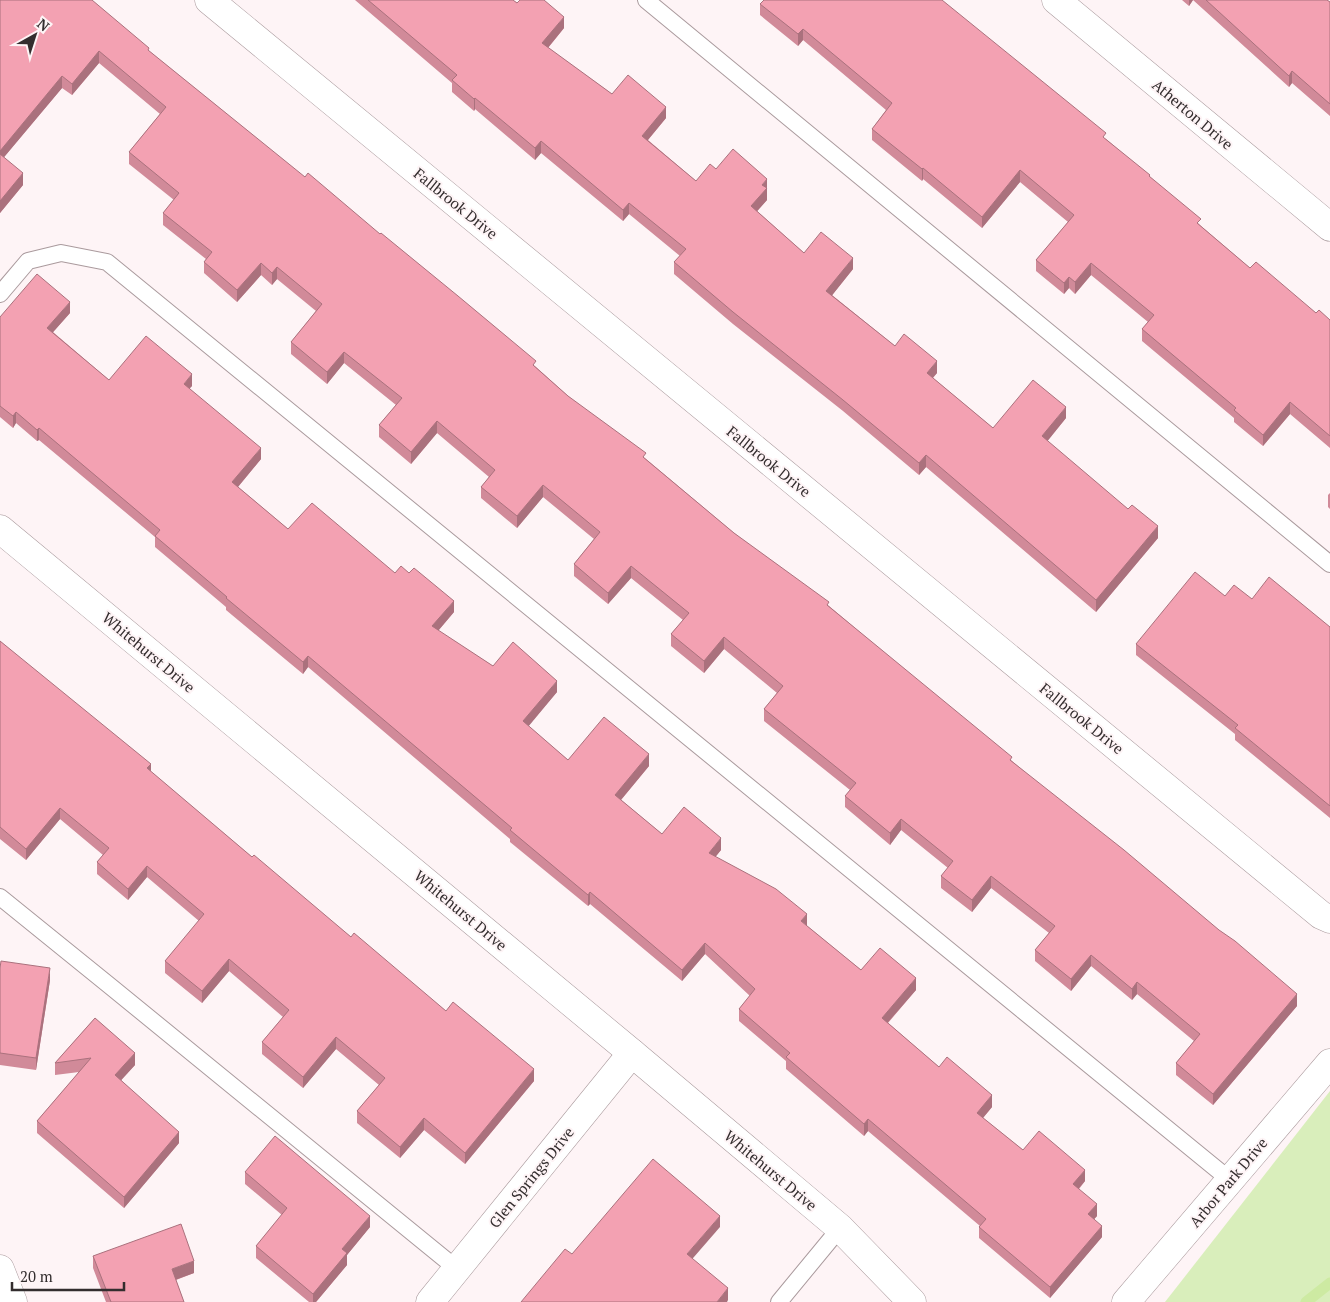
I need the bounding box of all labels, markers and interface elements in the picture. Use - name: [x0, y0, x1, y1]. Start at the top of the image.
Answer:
- north arrow: [10, 10, 60, 60]
- text: N: [33, 14, 54, 35]
- street label: Atherton Drive: [1148, 74, 1238, 154]
- street label: Fallbrook Drive: [410, 163, 502, 243]
- street label: Fallbrook Drive: [723, 421, 815, 501]
- street label: Whitehurst Drive: [98, 607, 200, 697]
- street label: Fallbrook Drive: [1036, 678, 1128, 758]
- street label: Whitehurst Drive: [410, 865, 512, 955]
- street label: Glen Springs Drive: [484, 1122, 578, 1232]
- street label: Whitehurst Drive: [720, 1125, 822, 1215]
- street label: Arbor Park Drive: [1185, 1133, 1271, 1231]
- scale bar: [12, 1260, 125, 1292]
- text: 20 m: [20, 1266, 53, 1286]

